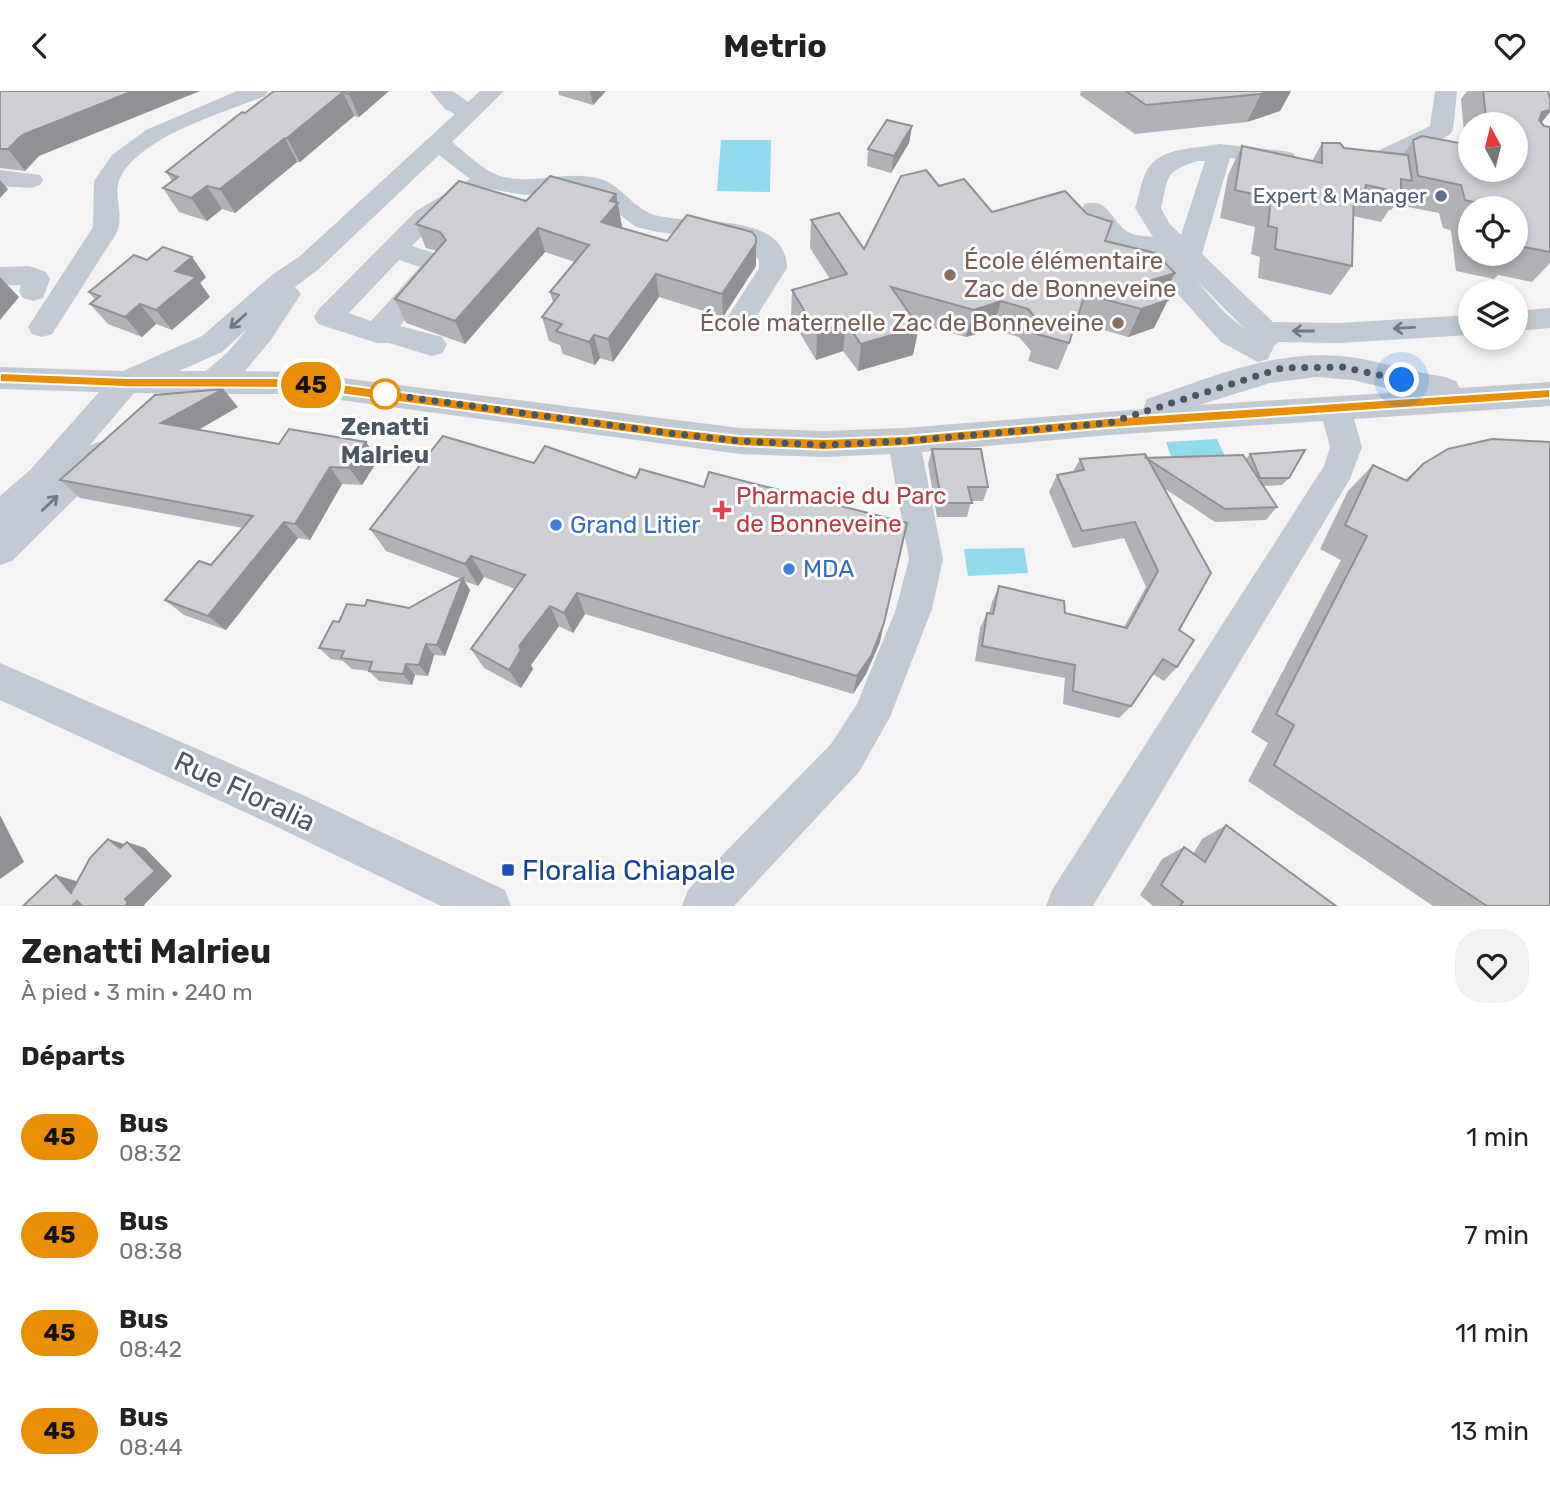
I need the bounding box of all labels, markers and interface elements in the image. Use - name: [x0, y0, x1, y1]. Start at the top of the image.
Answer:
- icon: back: [21, 27, 59, 65]
- text: Metrio: [723, 27, 827, 65]
- icon: heart: [1491, 27, 1529, 65]
- north arrow: [1458, 112, 1528, 182]
- map controls: [1458, 112, 1528, 350]
- place label: Expert & Manager: [1253, 183, 1427, 208]
- marker: Expert & Manager: [1433, 188, 1449, 204]
- button: locate: [1458, 196, 1528, 266]
- place label: École élémentaire Zac de Bonneveine: [964, 247, 1176, 303]
- marker: École élémentaire Zac de Bonneveine: [942, 267, 958, 283]
- button: layers: [1458, 280, 1528, 350]
- place label: École maternelle Zac de Bonneveine: [700, 309, 1104, 337]
- one-way arrow: [230, 312, 247, 329]
- marker: École maternelle Zac de Bonneveine: [1110, 315, 1126, 331]
- one-way arrow: [1393, 322, 1416, 335]
- one-way arrow: [1292, 325, 1315, 338]
- line badge: 45: [280, 362, 342, 408]
- your location: [1384, 362, 1419, 397]
- text: 45: [295, 371, 327, 399]
- marker: Zenatti Malrieu: [370, 379, 400, 409]
- place label: Zenatti Malrieu: [341, 413, 429, 469]
- place label: Pharmacie du Parc de Bonneveine: [736, 482, 947, 538]
- one-way arrow: [41, 495, 58, 512]
- marker: Pharmacie du Parc de Bonneveine: [714, 502, 730, 518]
- place label: Grand Litier: [570, 511, 700, 539]
- marker: Grand Litier: [548, 517, 564, 533]
- place label: MDA: [803, 555, 854, 583]
- marker: MDA: [781, 561, 797, 577]
- street label: Rue Floralia: [169, 744, 321, 838]
- place label: Floralia Chiapale: [522, 854, 736, 887]
- marker: Floralia Chiapale: [500, 862, 516, 878]
- button: heart: [1455, 929, 1529, 1003]
- text: Zenatti Malrieu: [21, 932, 271, 971]
- text: À pied · 3 min · 240 m: [21, 978, 253, 1006]
- text: Départs: [21, 1041, 125, 1072]
- text: Bus: [119, 1108, 168, 1139]
- text: 1 min: [1466, 1122, 1529, 1153]
- text: 45: [44, 1123, 75, 1151]
- text: 08:32: [119, 1139, 181, 1167]
- text: Bus: [119, 1206, 168, 1237]
- text: 7 min: [1464, 1220, 1529, 1251]
- text: 45: [44, 1221, 75, 1249]
- text: 08:38: [119, 1237, 183, 1265]
- text: Bus: [119, 1304, 168, 1335]
- text: 11 min: [1455, 1318, 1529, 1349]
- text: 45: [44, 1319, 75, 1347]
- text: 08:42: [119, 1335, 182, 1363]
- text: Bus: [119, 1402, 168, 1433]
- text: 13 min: [1451, 1416, 1529, 1447]
- text: 45: [44, 1417, 75, 1445]
- text: 08:44: [119, 1433, 183, 1461]

